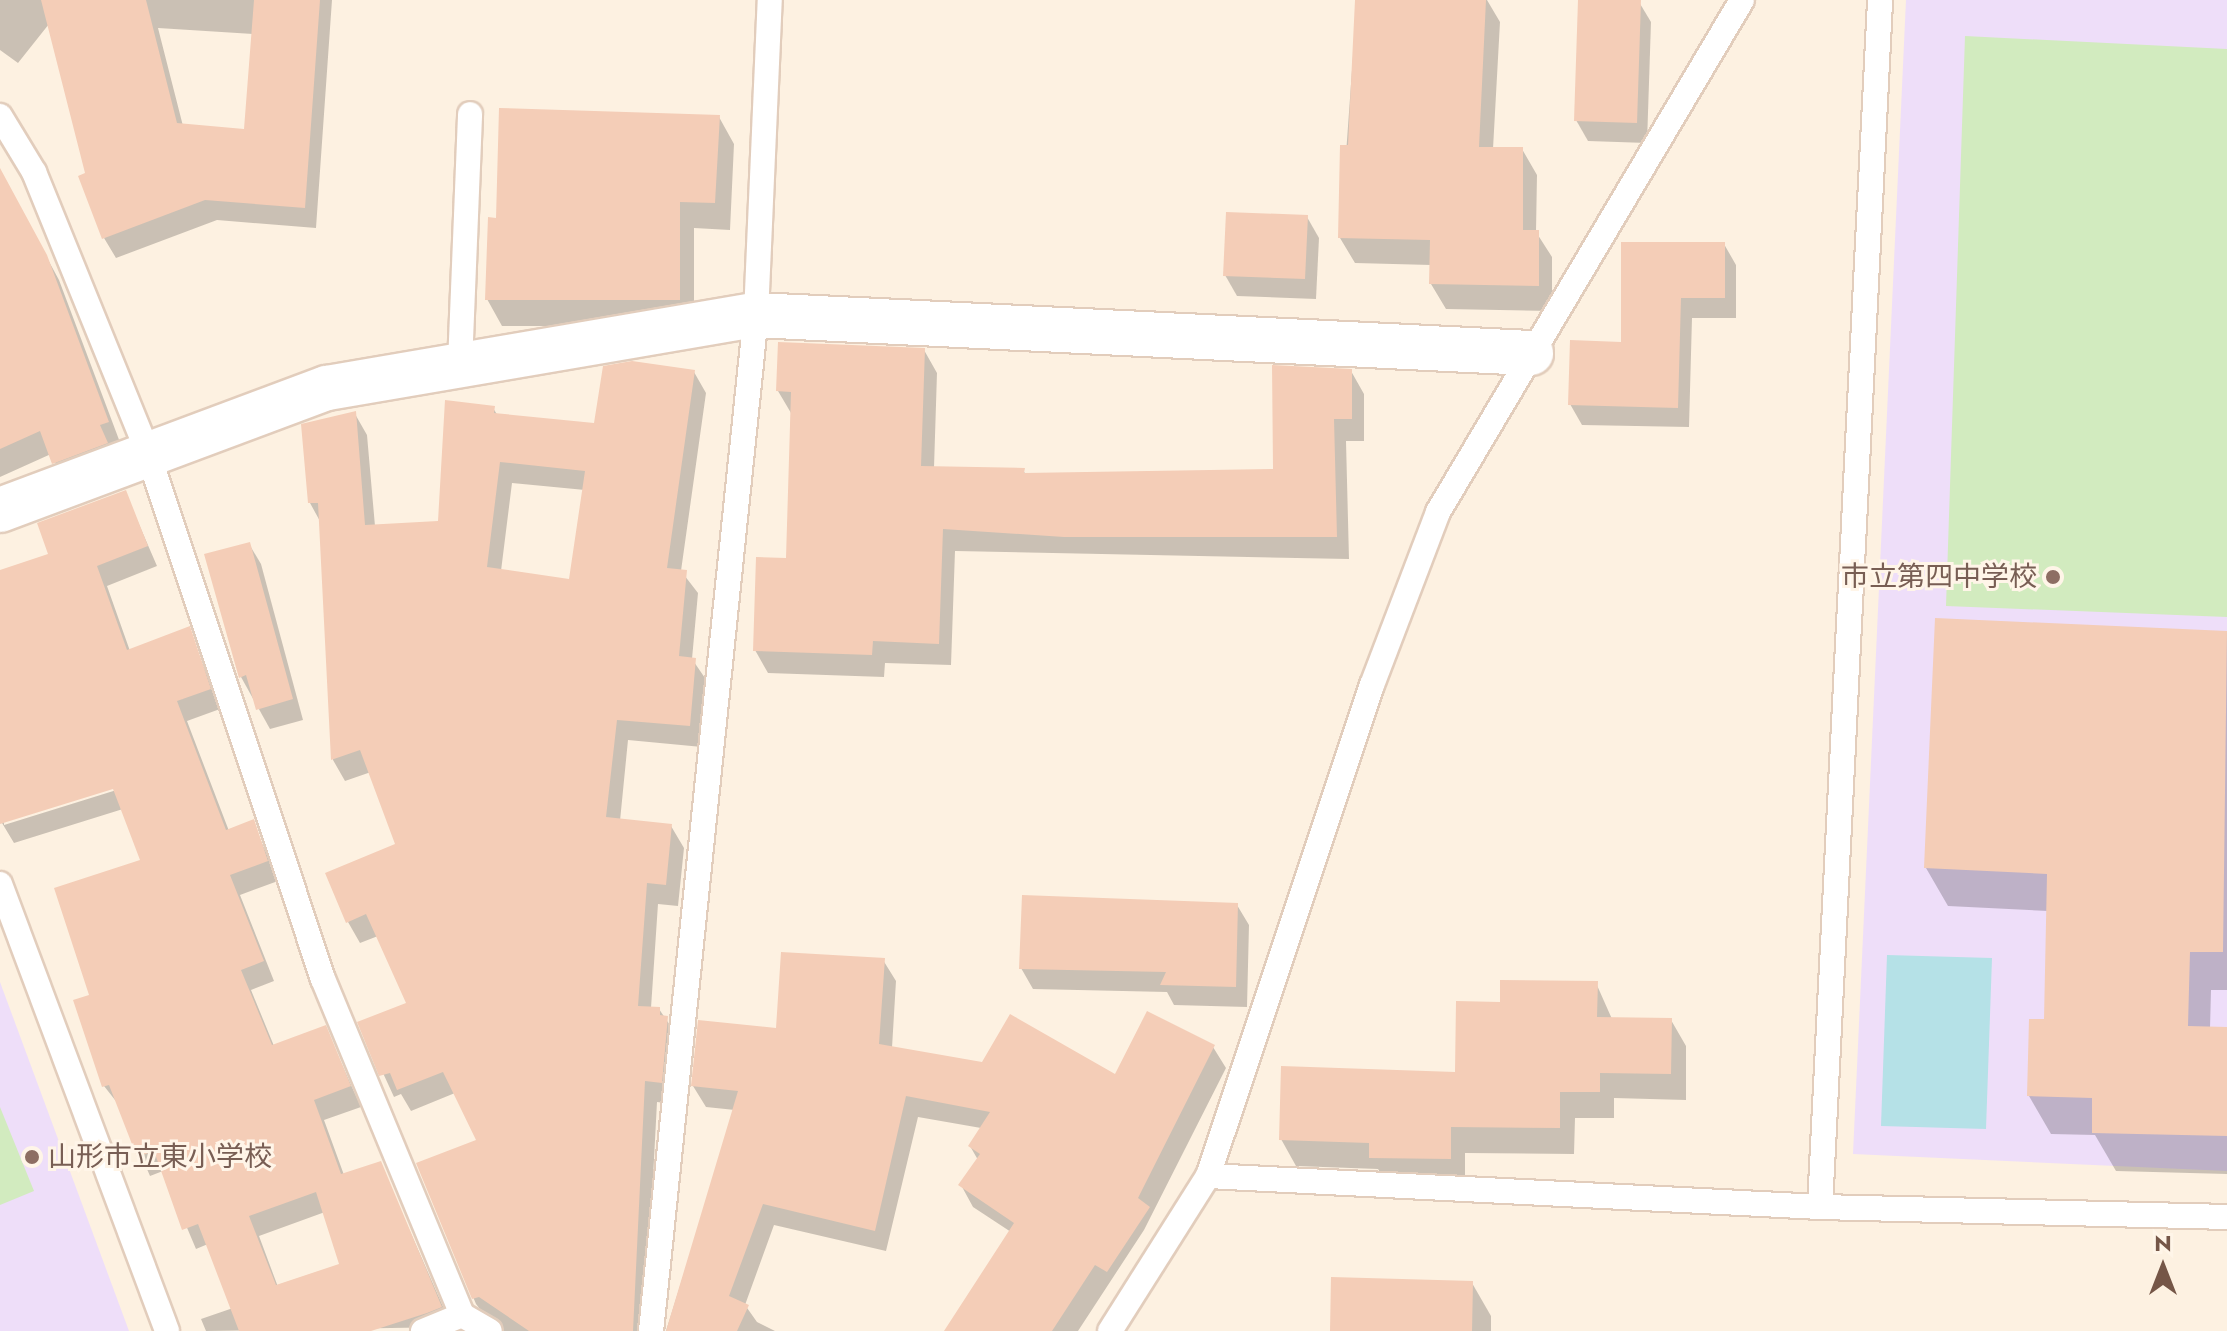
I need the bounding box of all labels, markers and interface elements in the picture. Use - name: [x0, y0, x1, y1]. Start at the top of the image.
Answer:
- place label: 市立第四中学校: [1841, 560, 2037, 594]
- marker: 市立第四中学校: [2044, 568, 2062, 586]
- place label: 山形市立東小学校: [48, 1140, 272, 1174]
- marker: 山形市立東小学校: [23, 1148, 41, 1166]
- north arrow: [2123, 1227, 2203, 1307]
- text: N: [2154, 1227, 2172, 1259]

